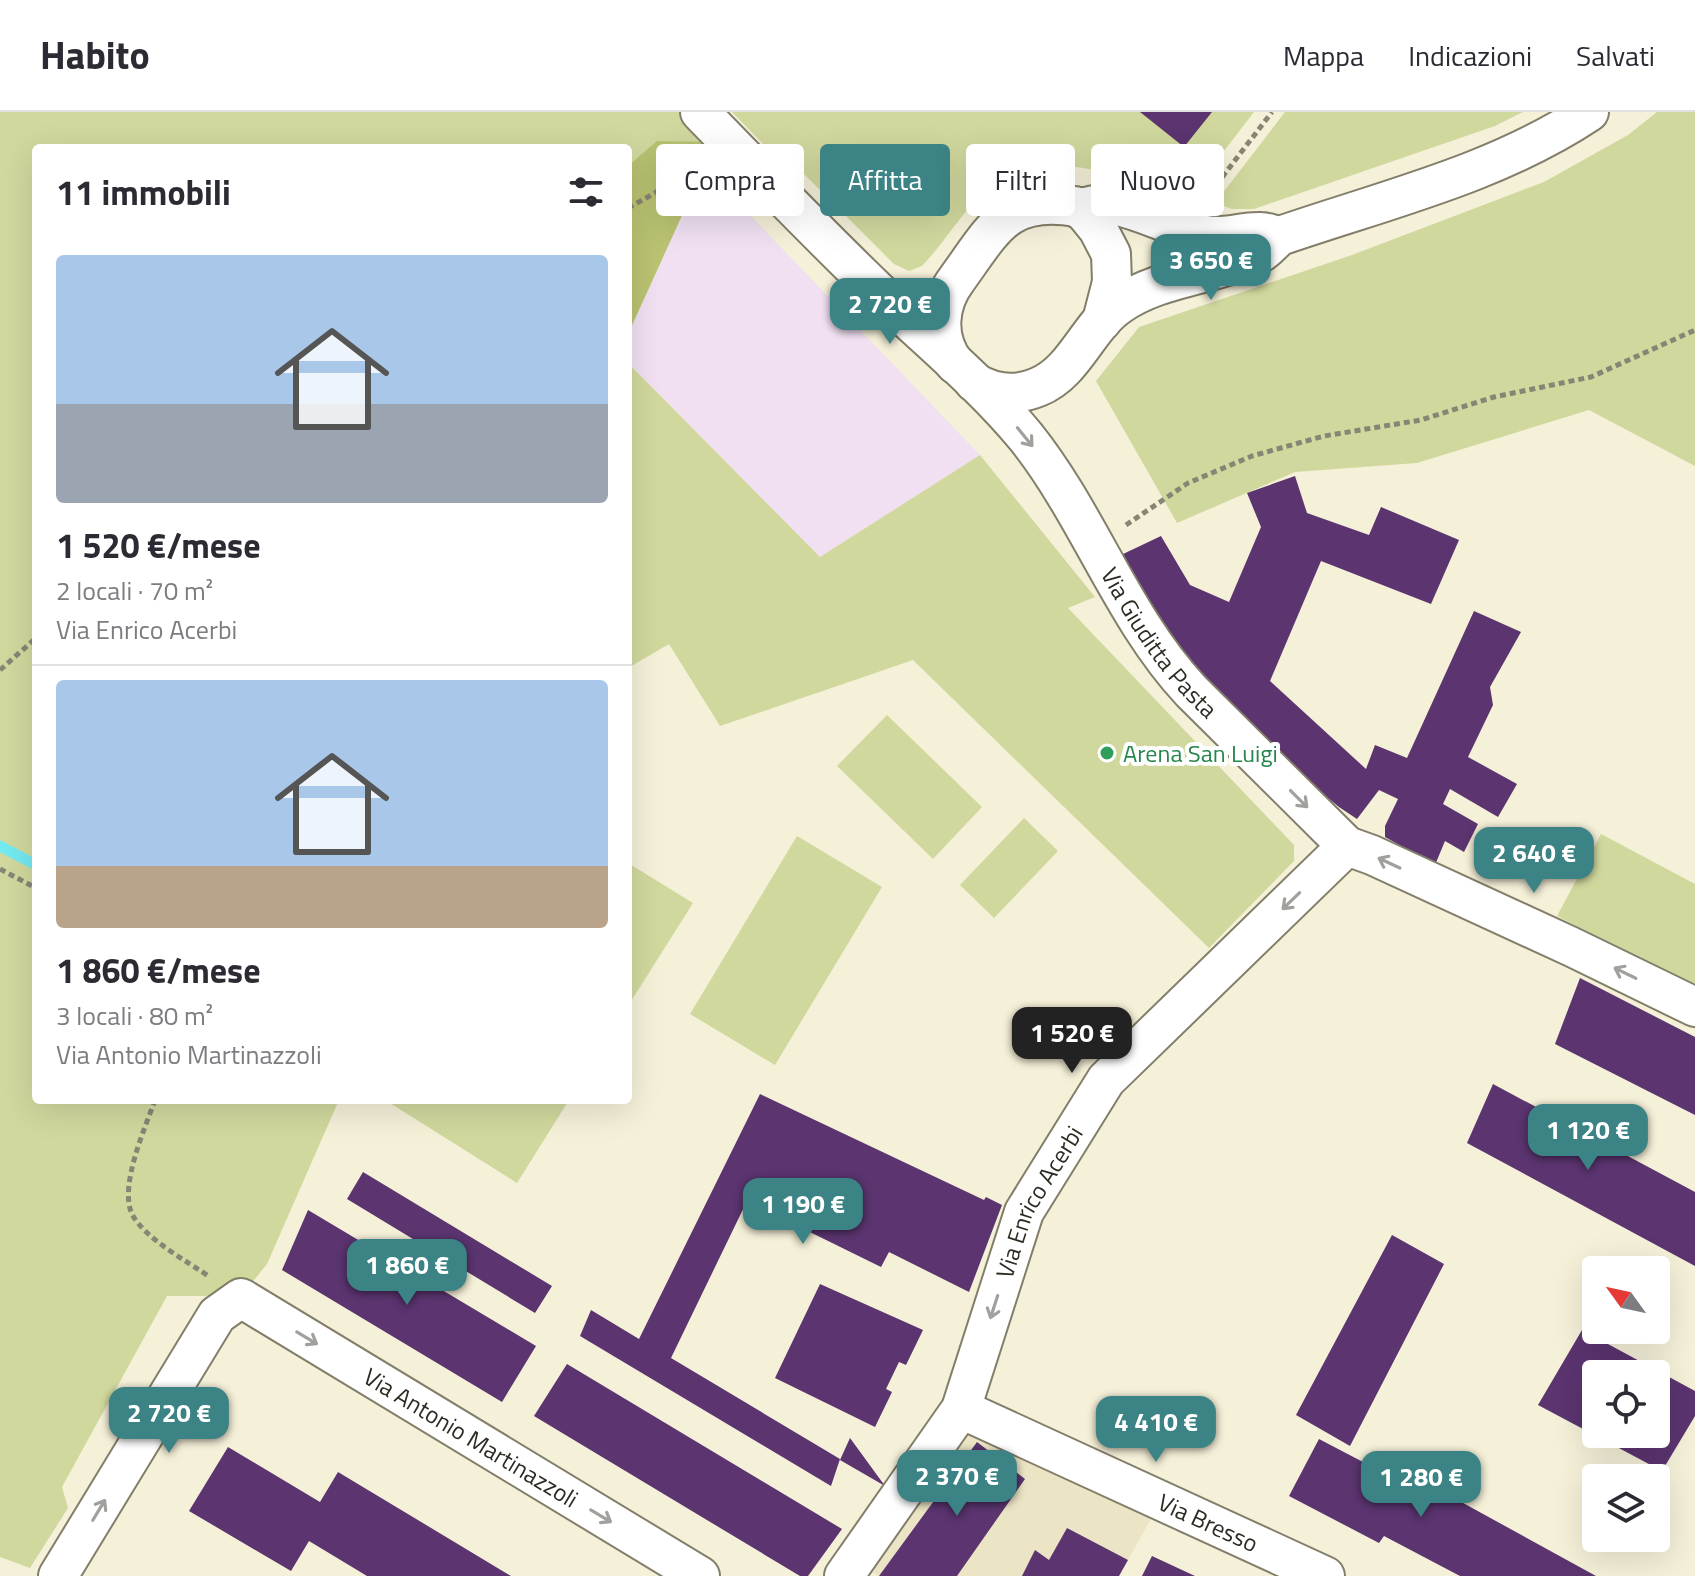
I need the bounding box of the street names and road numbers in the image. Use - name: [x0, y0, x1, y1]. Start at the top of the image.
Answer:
- street label: Via Giuditta Pasta: [1092, 560, 1226, 726]
- street label: Via Enrico Acerbi: [986, 1118, 1092, 1283]
- street label: Via Antonio Martinazzoli: [357, 1358, 585, 1516]
- street label: Via Bresso: [1152, 1484, 1264, 1561]

